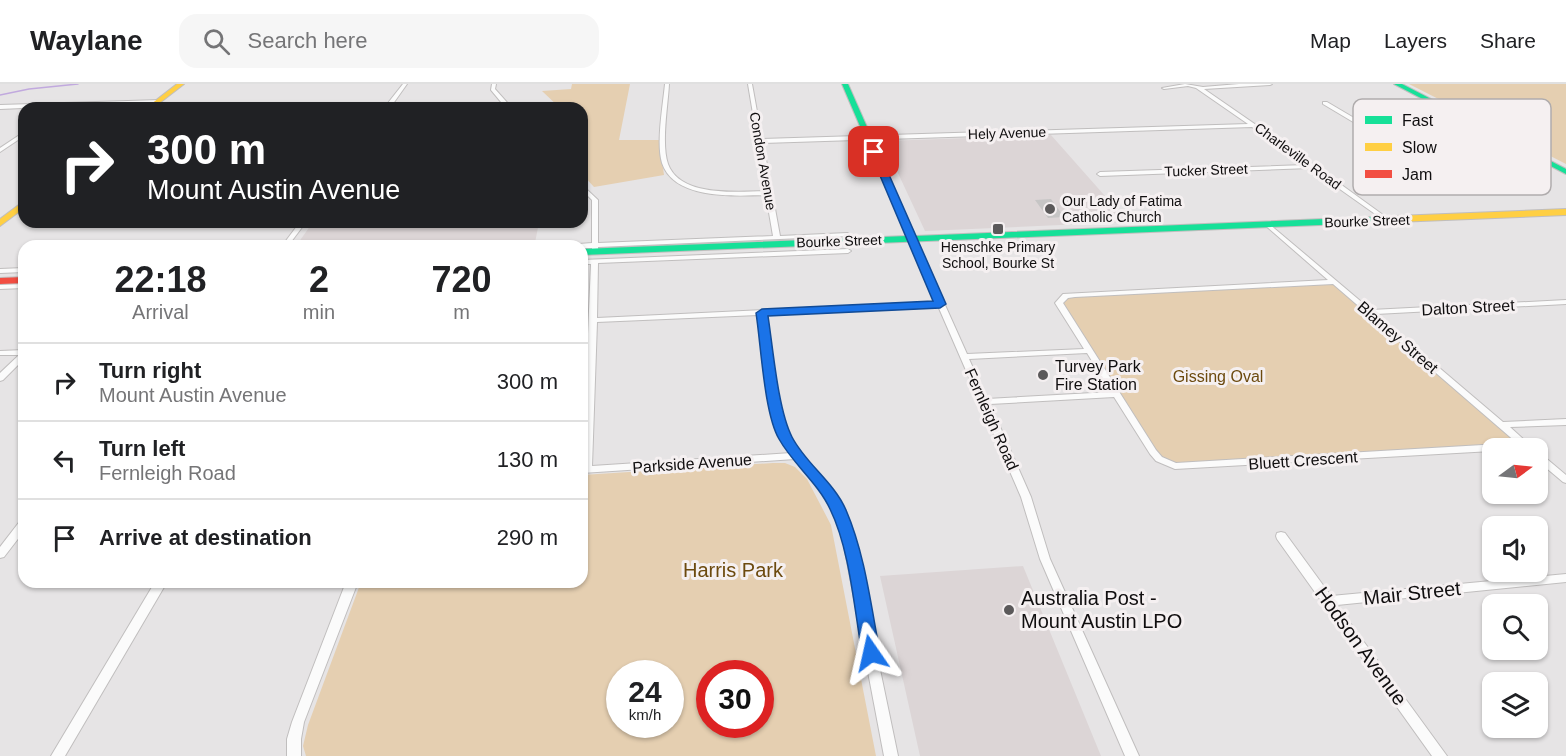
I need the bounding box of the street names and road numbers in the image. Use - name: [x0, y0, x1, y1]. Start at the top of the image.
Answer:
- street label: Condon Avenue: [746, 111, 780, 212]
- street label: Charleville Road: [1252, 119, 1344, 193]
- street label: Hely Avenue: [968, 124, 1047, 142]
- street label: Tucker Street: [1164, 161, 1248, 179]
- street label: Bourke Street: [1324, 212, 1410, 230]
- street label: Bourke Street: [796, 232, 882, 250]
- street label: Dalton Street: [1421, 297, 1516, 318]
- street label: Blamey Street: [1354, 298, 1442, 377]
- street label: Fernleigh Road: [962, 366, 1022, 473]
- street label: Bluett Crescent: [1248, 448, 1359, 473]
- street label: Parkside Avenue: [632, 451, 752, 476]
- street label: Mair Street: [1362, 577, 1462, 609]
- street label: Hodson Avenue: [1311, 583, 1411, 709]

